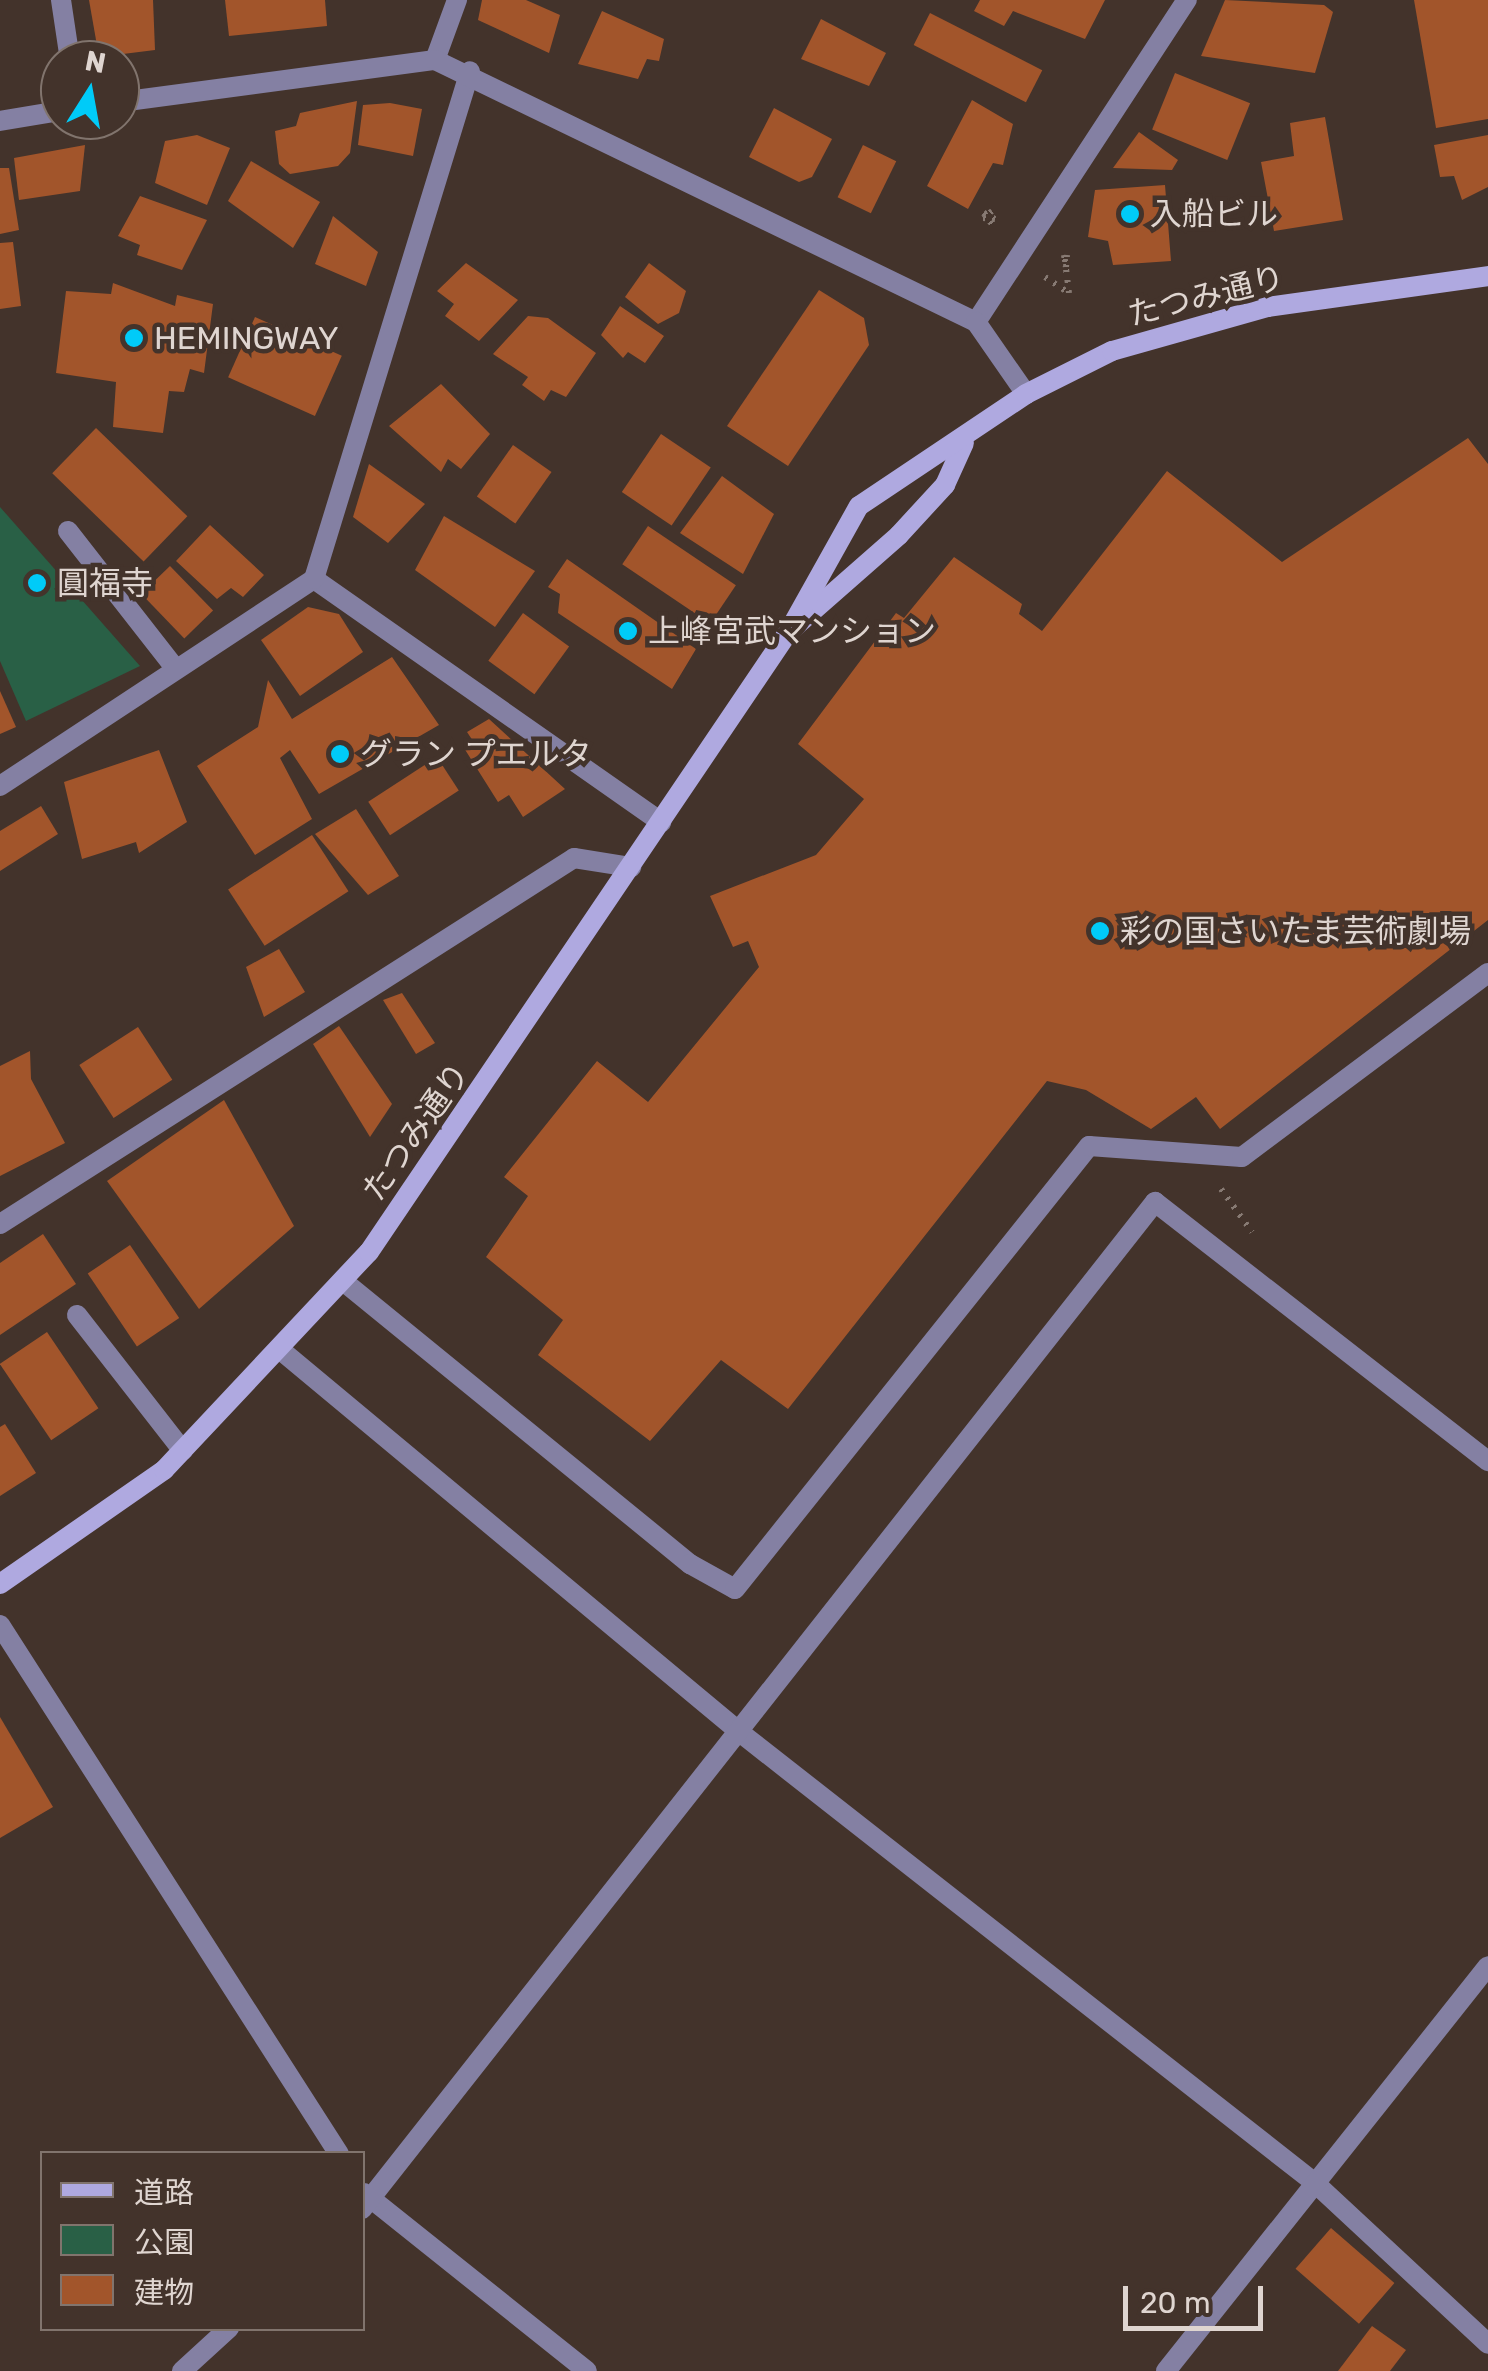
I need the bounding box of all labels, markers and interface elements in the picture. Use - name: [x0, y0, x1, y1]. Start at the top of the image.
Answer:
- north arrow: [40, 40, 140, 140]
- text: N: [82, 44, 108, 80]
- place label: 入船ビル: [1150, 195, 1278, 233]
- marker: 入船ビル: [1119, 203, 1141, 225]
- street label: たつみ通り: [1124, 258, 1288, 334]
- place label: HEMINGWAY: [154, 319, 339, 357]
- marker: HEMINGWAY: [123, 327, 145, 349]
- place label: 圓福寺: [57, 564, 153, 602]
- marker: 圓福寺: [26, 572, 48, 594]
- place label: 上峰宮武マンション: [648, 612, 936, 650]
- marker: 上峰宮武マンション: [617, 620, 639, 642]
- place label: グラン プエルタ: [360, 735, 592, 773]
- marker: グラン プエルタ: [329, 743, 351, 765]
- place label: 彩の国さいたま芸術劇場: [1120, 912, 1472, 950]
- marker: 彩の国さいたま芸術劇場: [1089, 920, 1111, 942]
- street label: たつみ通り: [354, 1055, 478, 1209]
- legend: [40, 2151, 365, 2331]
- text: 道路: [134, 2175, 194, 2211]
- text: 公園: [134, 2225, 194, 2261]
- scale bar: [1128, 2266, 1268, 2328]
- text: 建物: [134, 2275, 194, 2311]
- text: 20 m: [1140, 2285, 1211, 2321]

